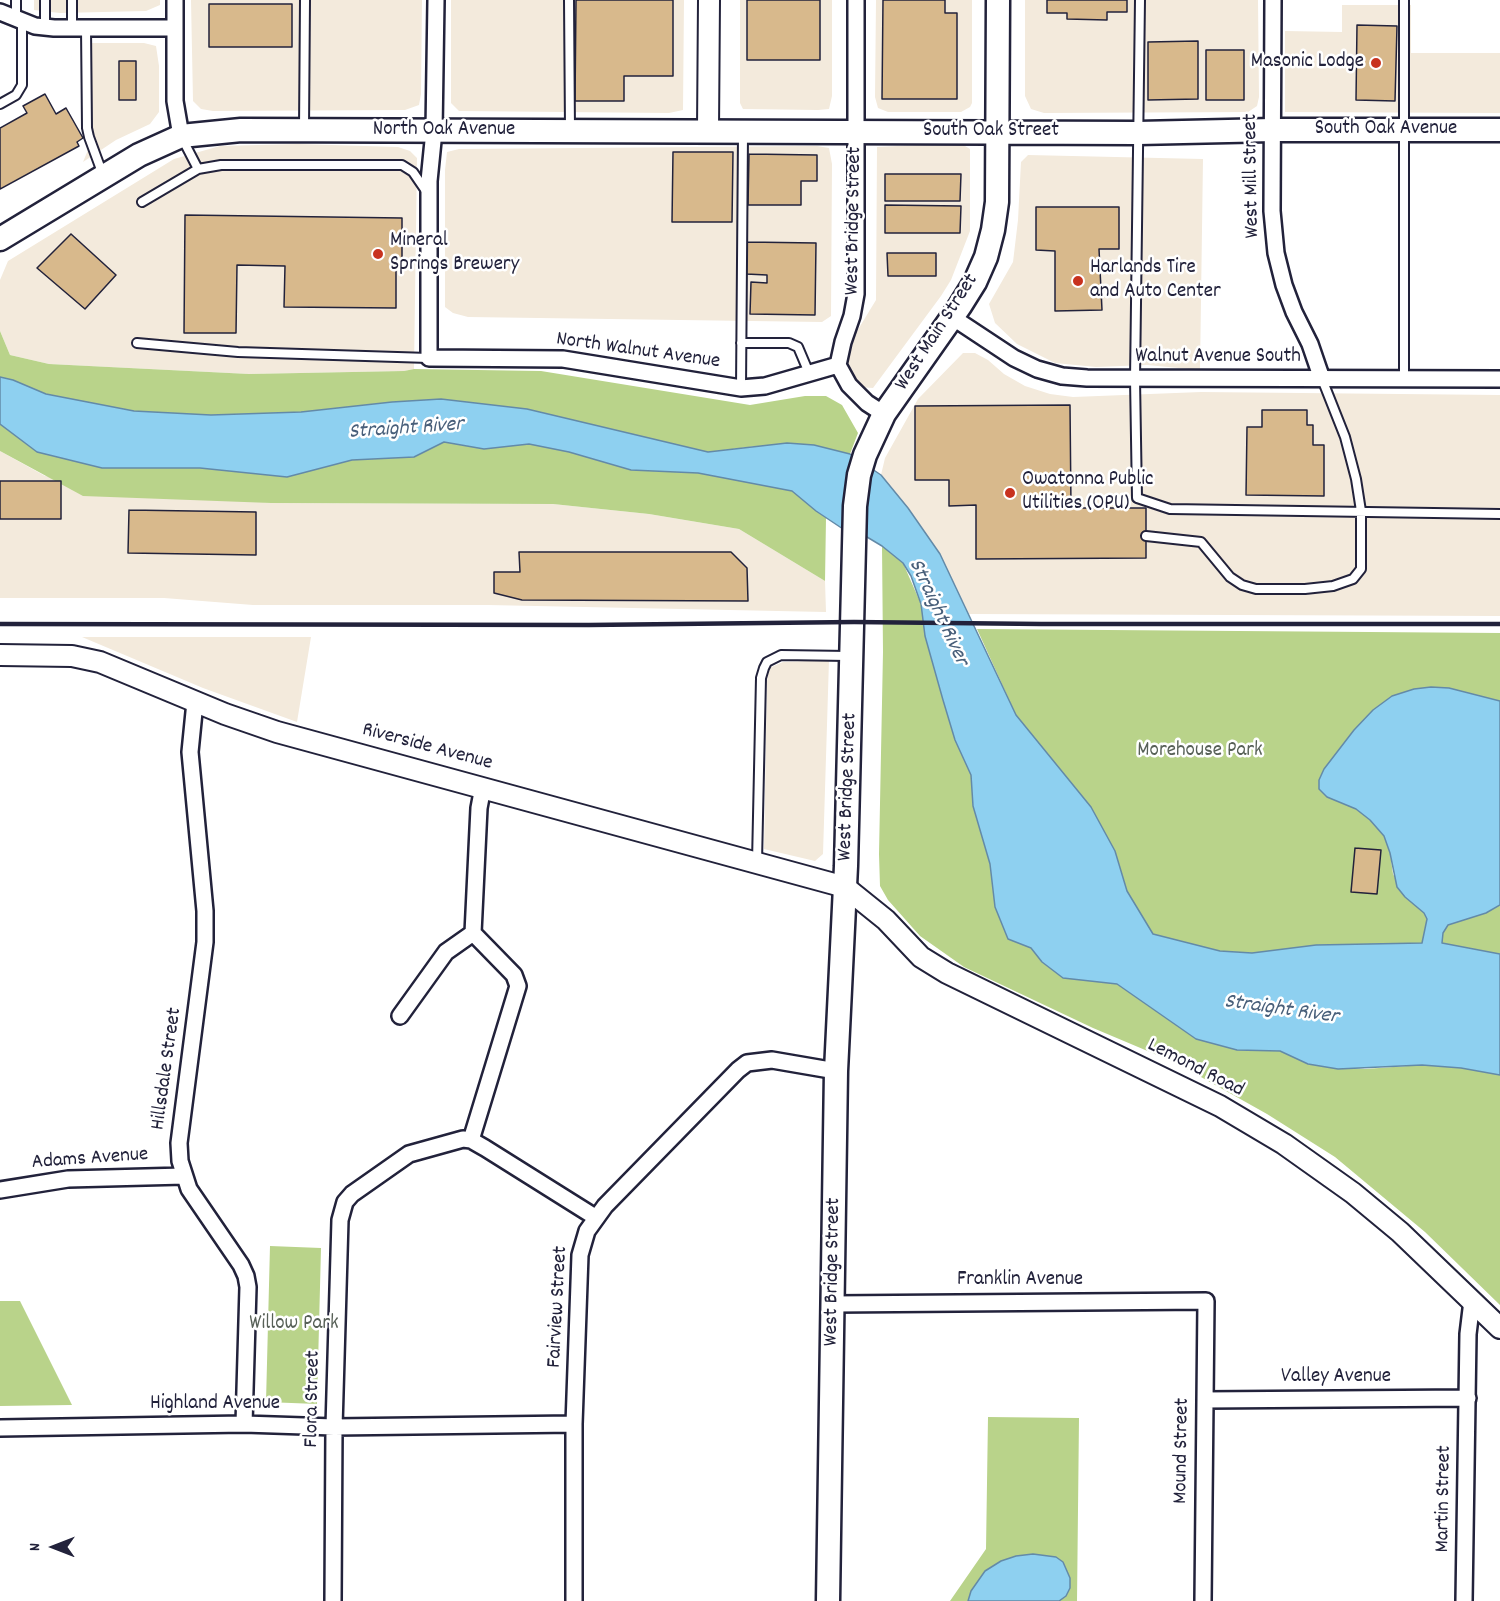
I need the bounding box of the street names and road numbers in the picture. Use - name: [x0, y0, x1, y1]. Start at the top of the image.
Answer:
- street label: West Mill Street: [1239, 113, 1267, 239]
- street label: South Oak Avenue: [1315, 117, 1457, 143]
- street label: North Oak Avenue: [373, 118, 515, 144]
- street label: South Oak Street: [923, 119, 1059, 145]
- street label: West Bridge Street: [841, 147, 869, 295]
- street label: West Main Street: [891, 270, 985, 396]
- street label: North Walnut Avenue: [554, 328, 722, 376]
- street label: Walnut Avenue South: [1135, 345, 1301, 371]
- street label: West Bridge Street: [834, 712, 864, 862]
- street label: Riverside Avenue: [359, 719, 495, 777]
- street label: Hillsdale Street: [147, 1006, 189, 1132]
- street label: Lemond Road: [1142, 1034, 1248, 1104]
- street label: Adams Avenue: [31, 1143, 149, 1177]
- street label: West Bridge Street: [820, 1198, 848, 1346]
- street label: Fairview Street: [543, 1245, 575, 1369]
- street label: Franklin Avenue: [957, 1268, 1083, 1294]
- street label: Flora Street: [301, 1350, 327, 1448]
- street label: Valley Avenue: [1281, 1365, 1391, 1391]
- street label: Highland Avenue: [150, 1392, 280, 1418]
- street label: Mound Street: [1169, 1398, 1197, 1504]
- street label: Martin Street: [1431, 1445, 1459, 1553]

